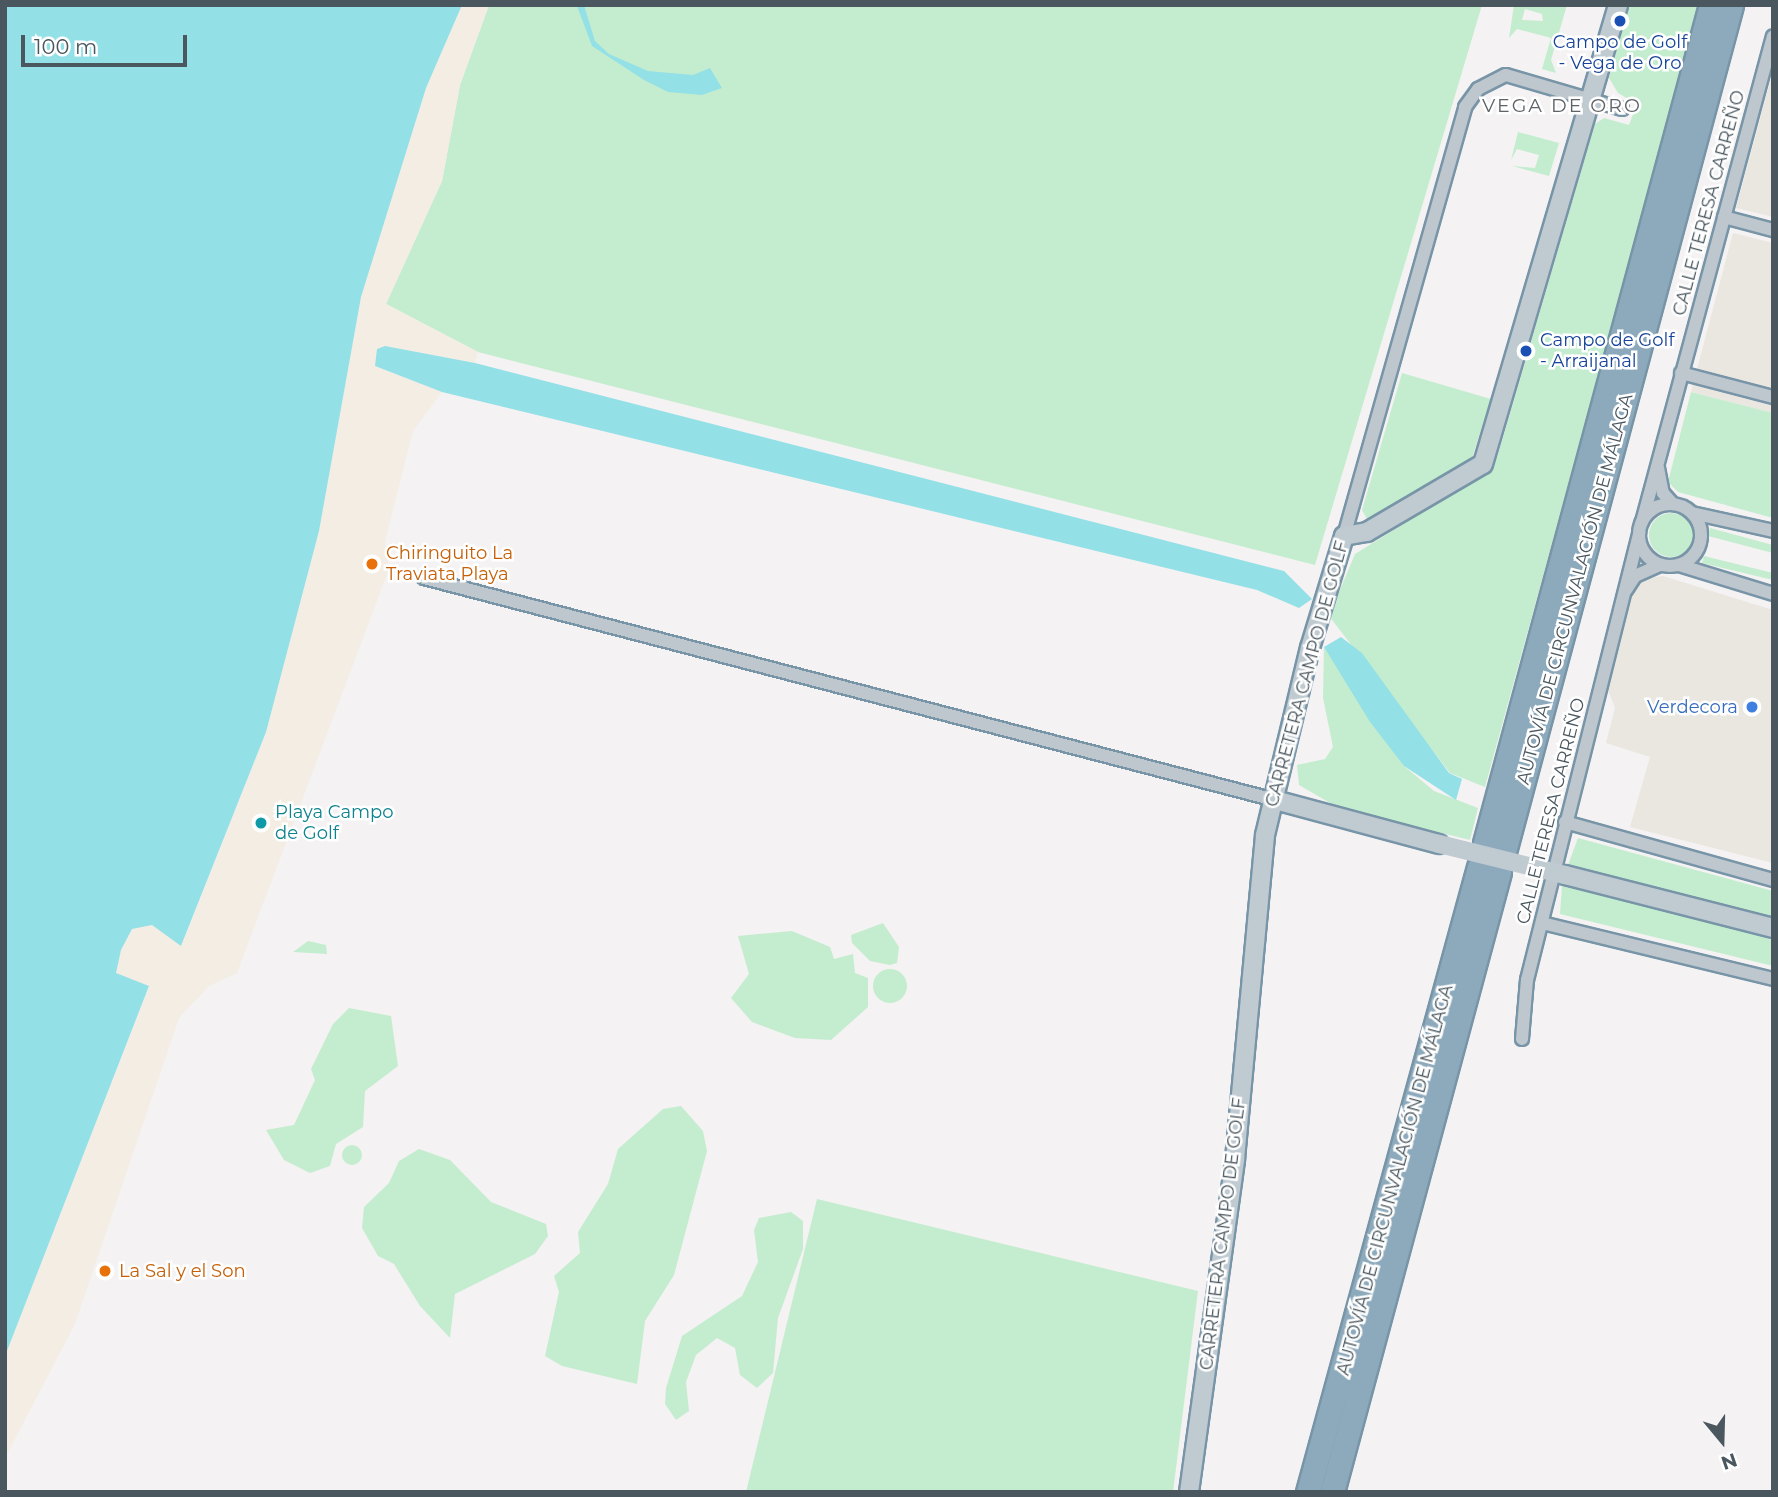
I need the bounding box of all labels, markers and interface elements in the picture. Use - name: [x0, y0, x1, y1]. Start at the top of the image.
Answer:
- marker: Campo de Golf - Vega de Oro: [1612, 13, 1628, 29]
- scale bar: [24, 21, 191, 65]
- place label: Campo de Golf - Vega de Oro: [1553, 32, 1687, 74]
- text: 100 m: [34, 34, 97, 59]
- street label: CALLE TERESA CARREÑO: [1668, 88, 1750, 318]
- district label: VEGA DE ORO: [1483, 95, 1641, 117]
- place label: Campo de Golf - Arraijanal: [1540, 330, 1674, 372]
- marker: Campo de Golf - Arraijanal: [1518, 343, 1534, 359]
- street label: AUTOVÍA DE CIRCUNVALACIÓN DE MÁLAGA: [1512, 391, 1638, 787]
- street label: CARRETERA CAMPO DE GOLF: [1261, 539, 1353, 809]
- place label: Chiringuito La Traviata Playa: [386, 543, 513, 586]
- marker: Chiringuito La Traviata Playa: [364, 556, 380, 572]
- street label: CALLE TERESA CARREÑO: [1512, 696, 1590, 926]
- place label: Verdecora: [1647, 696, 1738, 718]
- marker: Verdecora: [1744, 699, 1760, 715]
- place label: Playa Campo de Golf: [275, 802, 394, 844]
- marker: Playa Campo de Golf: [253, 815, 269, 831]
- street label: AUTOVÍA DE CIRCUNVALACIÓN DE MÁLAGA: [1332, 982, 1458, 1378]
- street label: CARRETERA CAMPO DE GOLF: [1196, 1097, 1250, 1371]
- place label: La Sal y el Son: [119, 1260, 246, 1282]
- marker: La Sal y el Son: [97, 1263, 113, 1279]
- north arrow: [1687, 1406, 1757, 1476]
- text: N: [1718, 1448, 1740, 1475]

